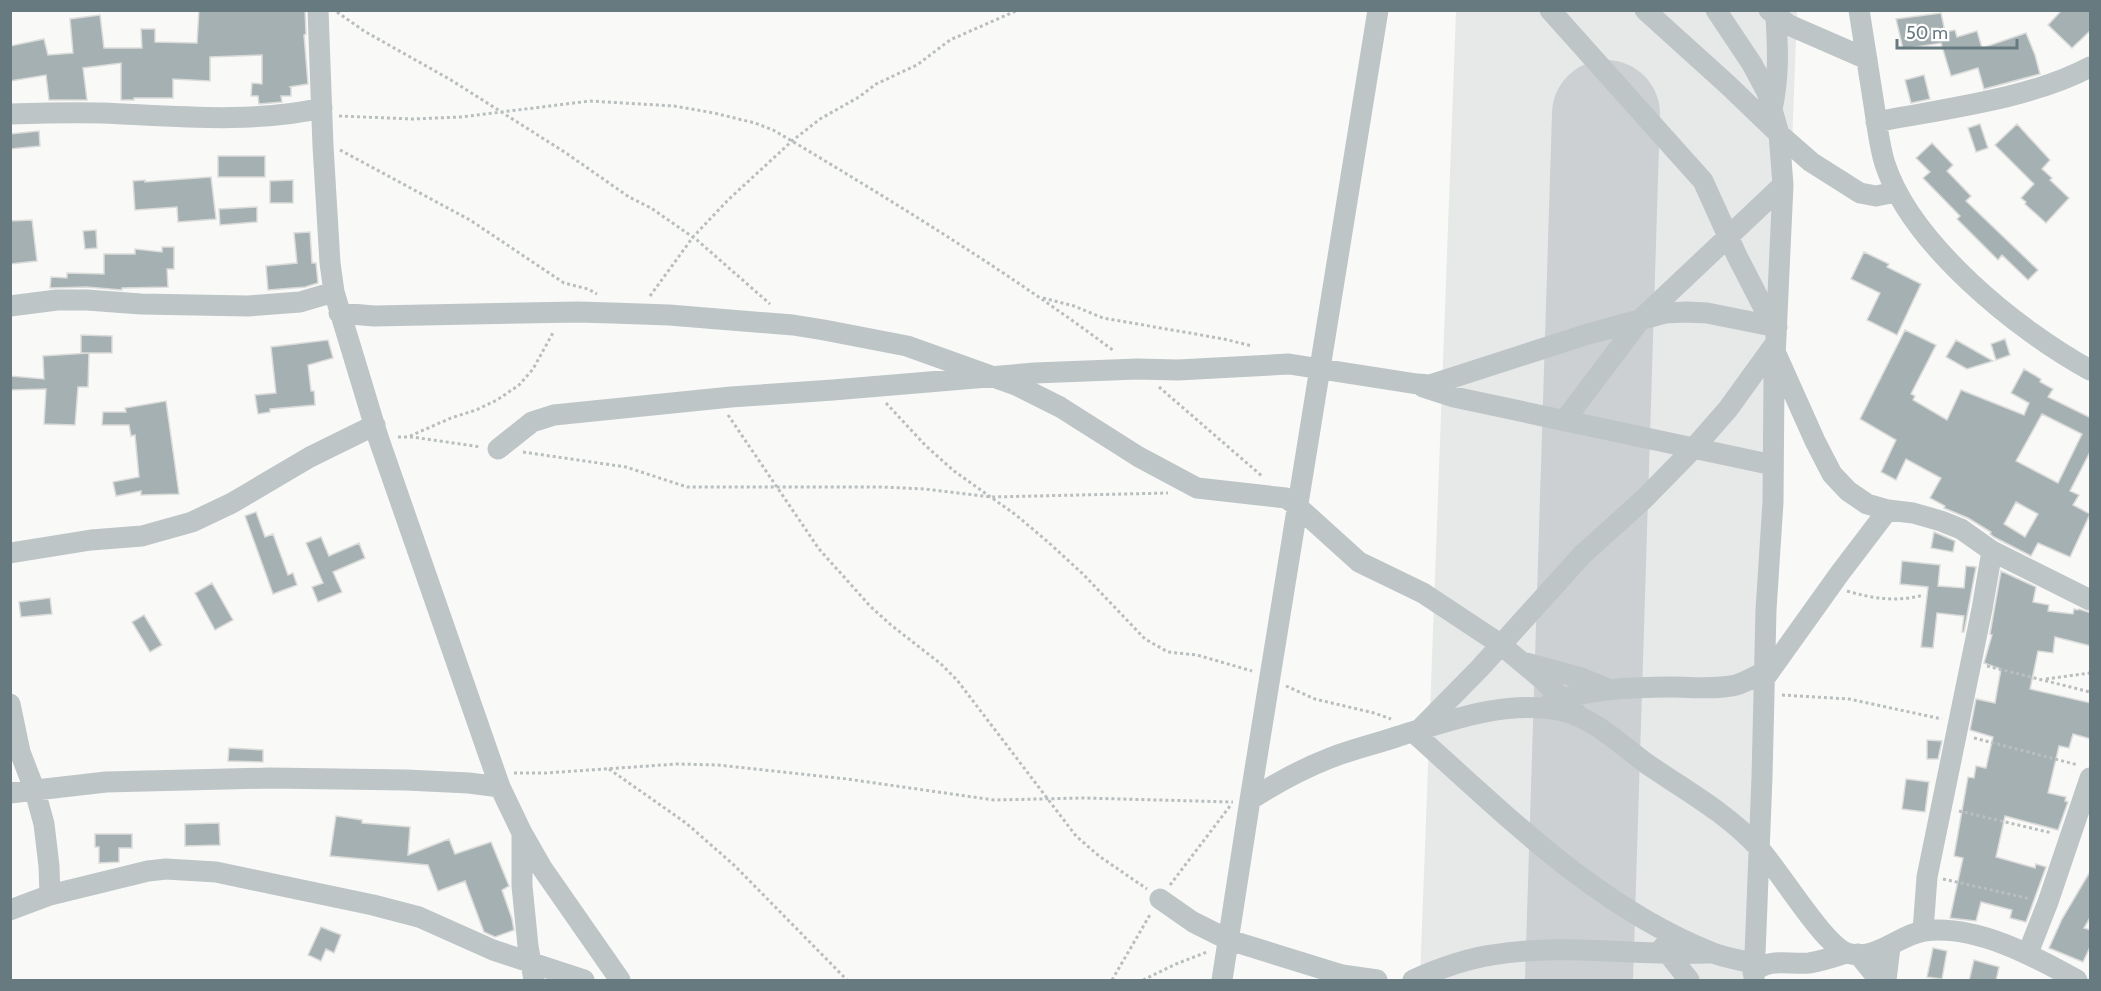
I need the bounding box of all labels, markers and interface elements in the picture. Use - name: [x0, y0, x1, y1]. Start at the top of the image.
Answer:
- scale bar: [1897, 12, 2017, 50]
- text: 50 m: [1906, 22, 1948, 44]

